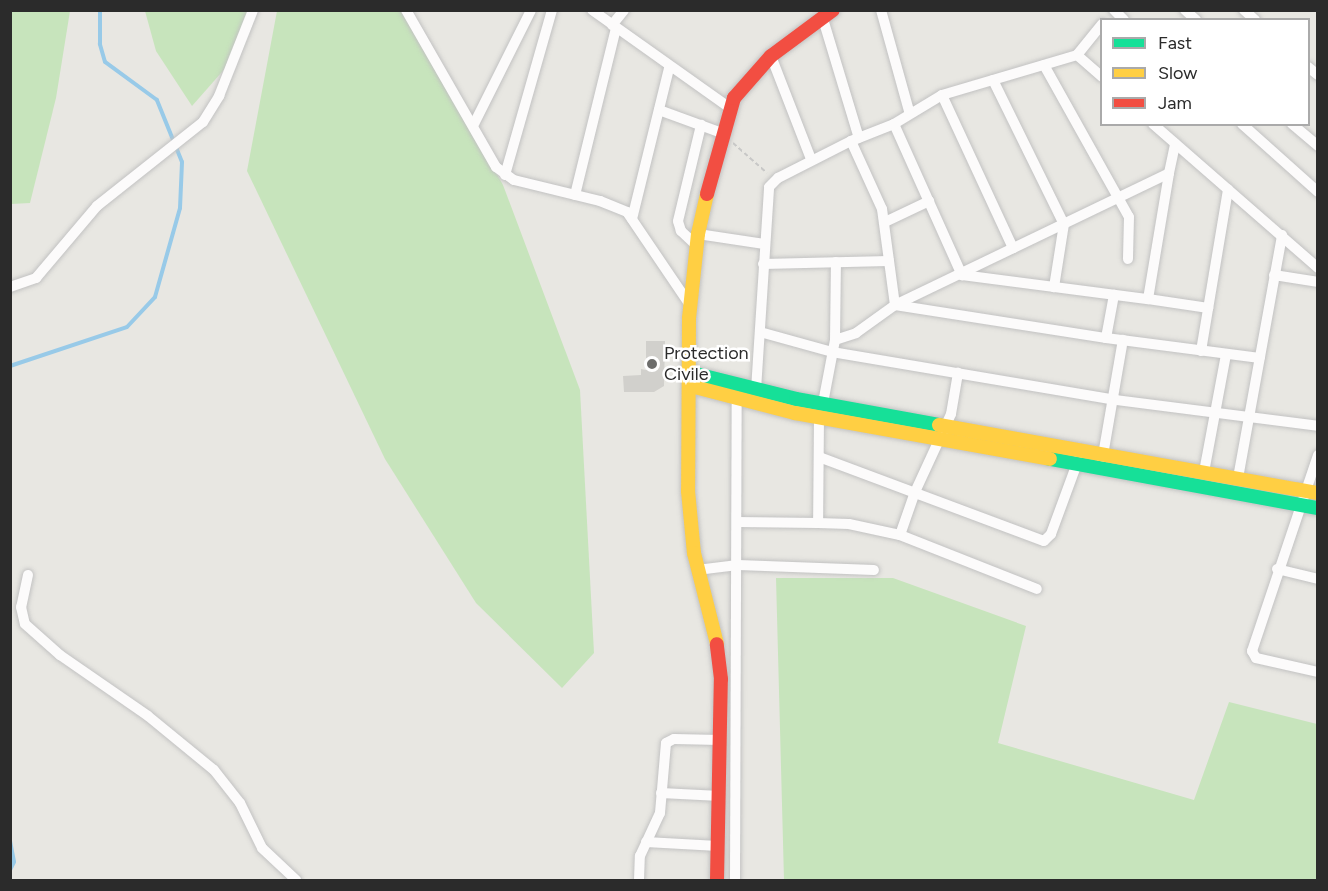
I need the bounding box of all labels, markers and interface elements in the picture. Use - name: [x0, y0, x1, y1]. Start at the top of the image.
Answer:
- legend: [1100, 18, 1310, 126]
- text: Fast: [1158, 32, 1192, 54]
- text: Slow: [1158, 62, 1197, 84]
- text: Jam: [1158, 92, 1192, 114]
- place label: Protection Civile: [664, 343, 749, 386]
- marker: Protection Civile: [645, 357, 659, 371]

